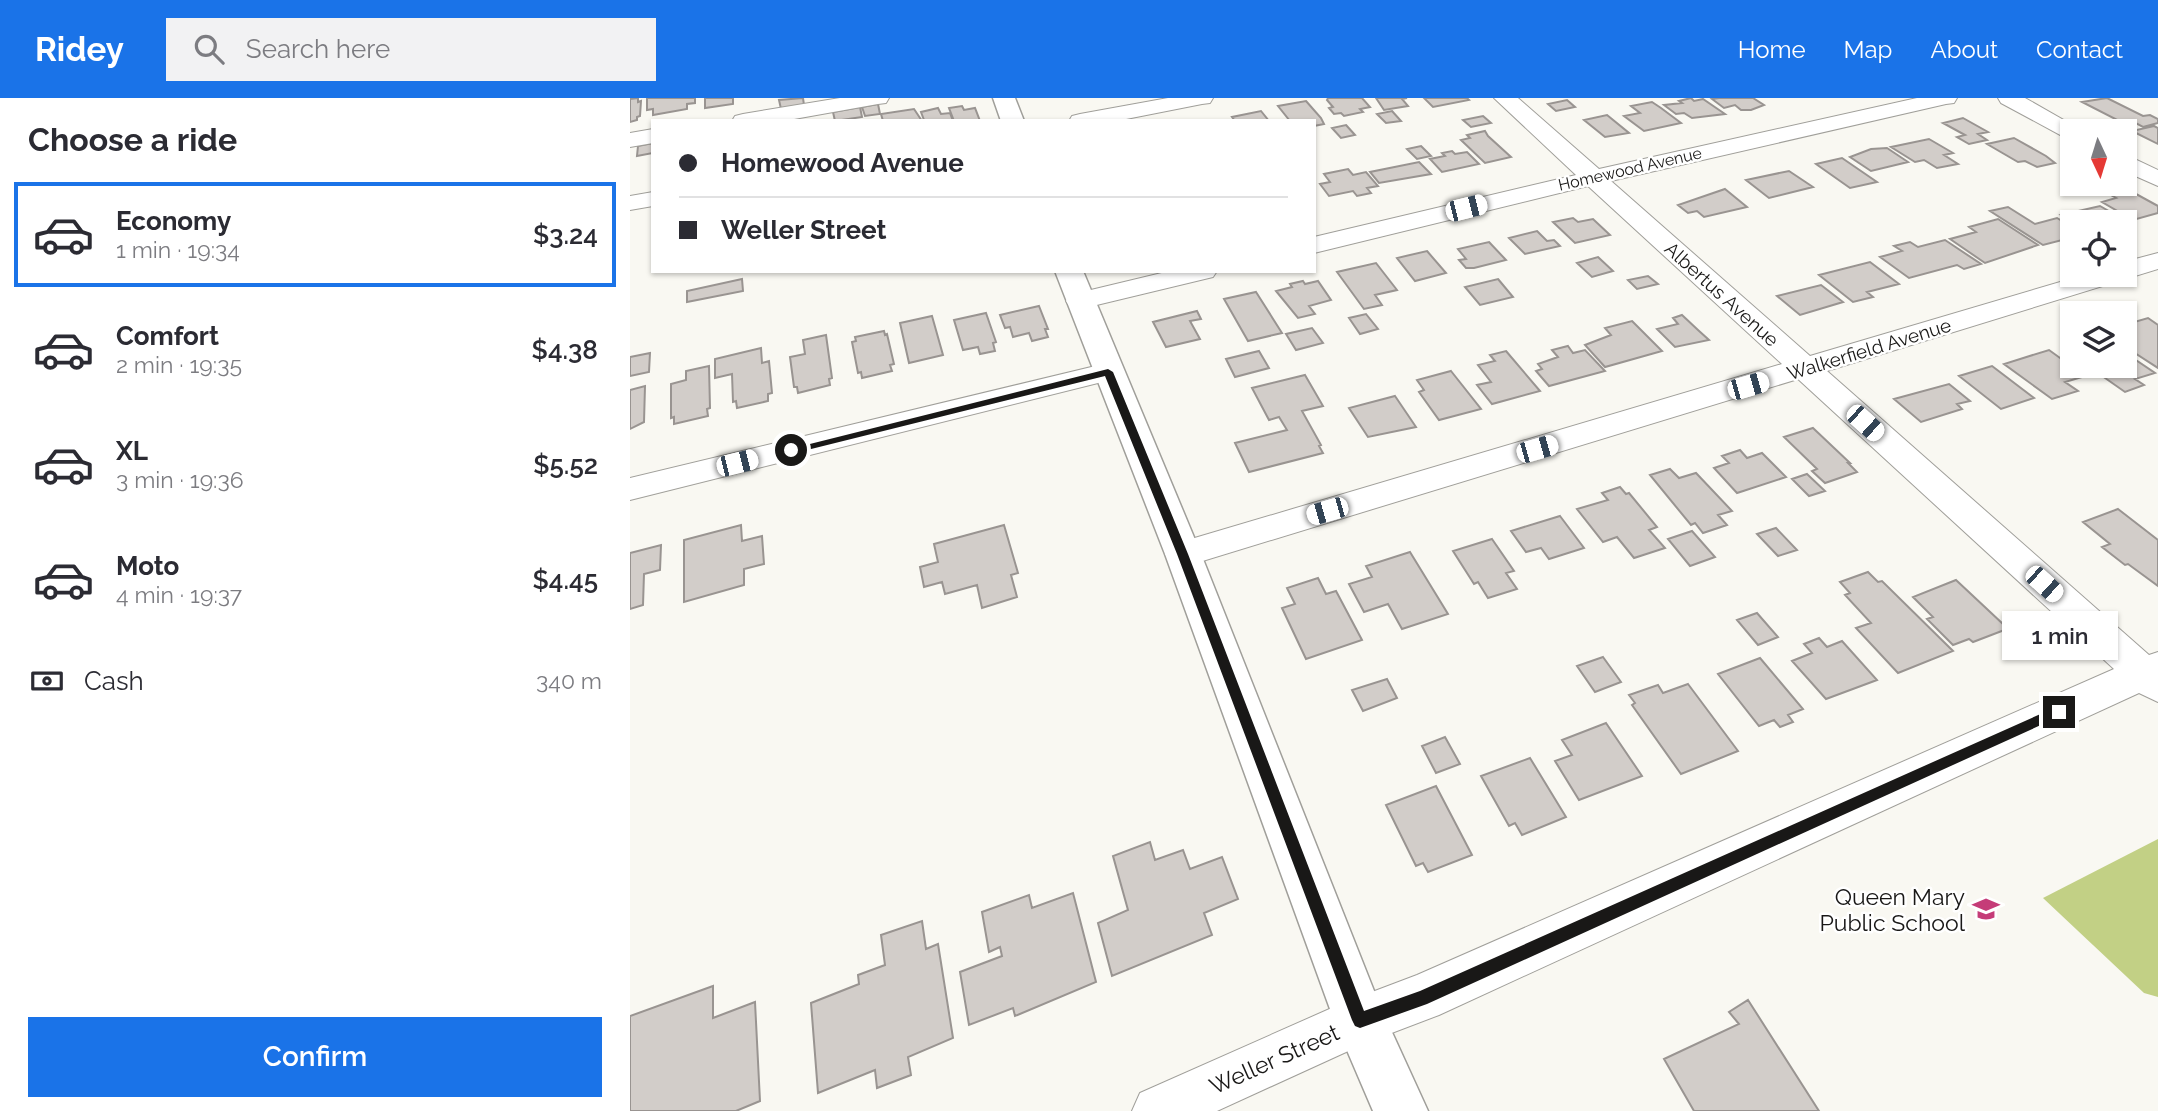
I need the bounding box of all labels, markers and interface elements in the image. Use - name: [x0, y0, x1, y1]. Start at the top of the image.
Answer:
- search box: [166, 18, 656, 81]
- text: Ridey: [35, 30, 124, 69]
- icon: search: [190, 30, 228, 68]
- text: Search here: [246, 34, 390, 64]
- text: Home: [1738, 35, 1806, 64]
- text: Map: [1844, 35, 1892, 64]
- text: About: [1930, 35, 1998, 64]
- text: Contact: [2036, 35, 2123, 64]
- north arrow: [2060, 119, 2137, 196]
- map controls: [2060, 119, 2137, 378]
- text: Choose a ride: [28, 121, 237, 158]
- street label: Homewood Avenue: [1556, 143, 1704, 195]
- text: Homewood Avenue: [721, 148, 964, 178]
- car: [1444, 193, 1489, 223]
- icon: car: [32, 203, 95, 266]
- text: Economy: [116, 206, 231, 236]
- button: locate: [2060, 210, 2137, 287]
- text: Weller Street: [721, 215, 886, 245]
- text: $3.24: [533, 220, 598, 250]
- text: 1 min · 19:34: [116, 236, 240, 263]
- street label: Albertus Avenue: [1661, 237, 1783, 351]
- button: layers: [2060, 301, 2137, 378]
- street label: Walkerfield Avenue: [1784, 314, 1954, 384]
- icon: car: [32, 318, 95, 381]
- text: Comfort: [116, 321, 219, 351]
- text: $4.38: [532, 335, 598, 365]
- text: 2 min · 19:35: [116, 351, 242, 378]
- car: [1725, 370, 1772, 402]
- car: [1843, 401, 1888, 445]
- icon: car: [32, 433, 95, 496]
- car: [1514, 433, 1561, 465]
- route start: [775, 434, 807, 466]
- text: XL: [116, 436, 148, 466]
- car: [715, 448, 760, 478]
- text: $5.52: [533, 450, 598, 480]
- text: 3 min · 19:36: [116, 466, 244, 493]
- car: [1304, 495, 1351, 527]
- icon: car: [32, 548, 95, 611]
- text: Moto: [116, 551, 179, 581]
- car: [2022, 562, 2067, 606]
- text: $4.45: [532, 565, 598, 595]
- text: 4 min · 19:37: [116, 581, 242, 608]
- callout: 1 min: [2001, 610, 2117, 660]
- text: 1 min: [2031, 622, 2089, 649]
- icon: cash: [28, 662, 66, 700]
- text: Cash: [84, 666, 144, 696]
- text: 340 m: [536, 667, 602, 694]
- route end: [2043, 696, 2075, 728]
- place label: Queen Mary Public School: [1819, 883, 1966, 936]
- school or university icon: Queen Mary Public School: [1971, 894, 2001, 924]
- button: Confirm: [28, 1017, 602, 1097]
- street label: Weller Street: [1205, 1018, 1343, 1100]

